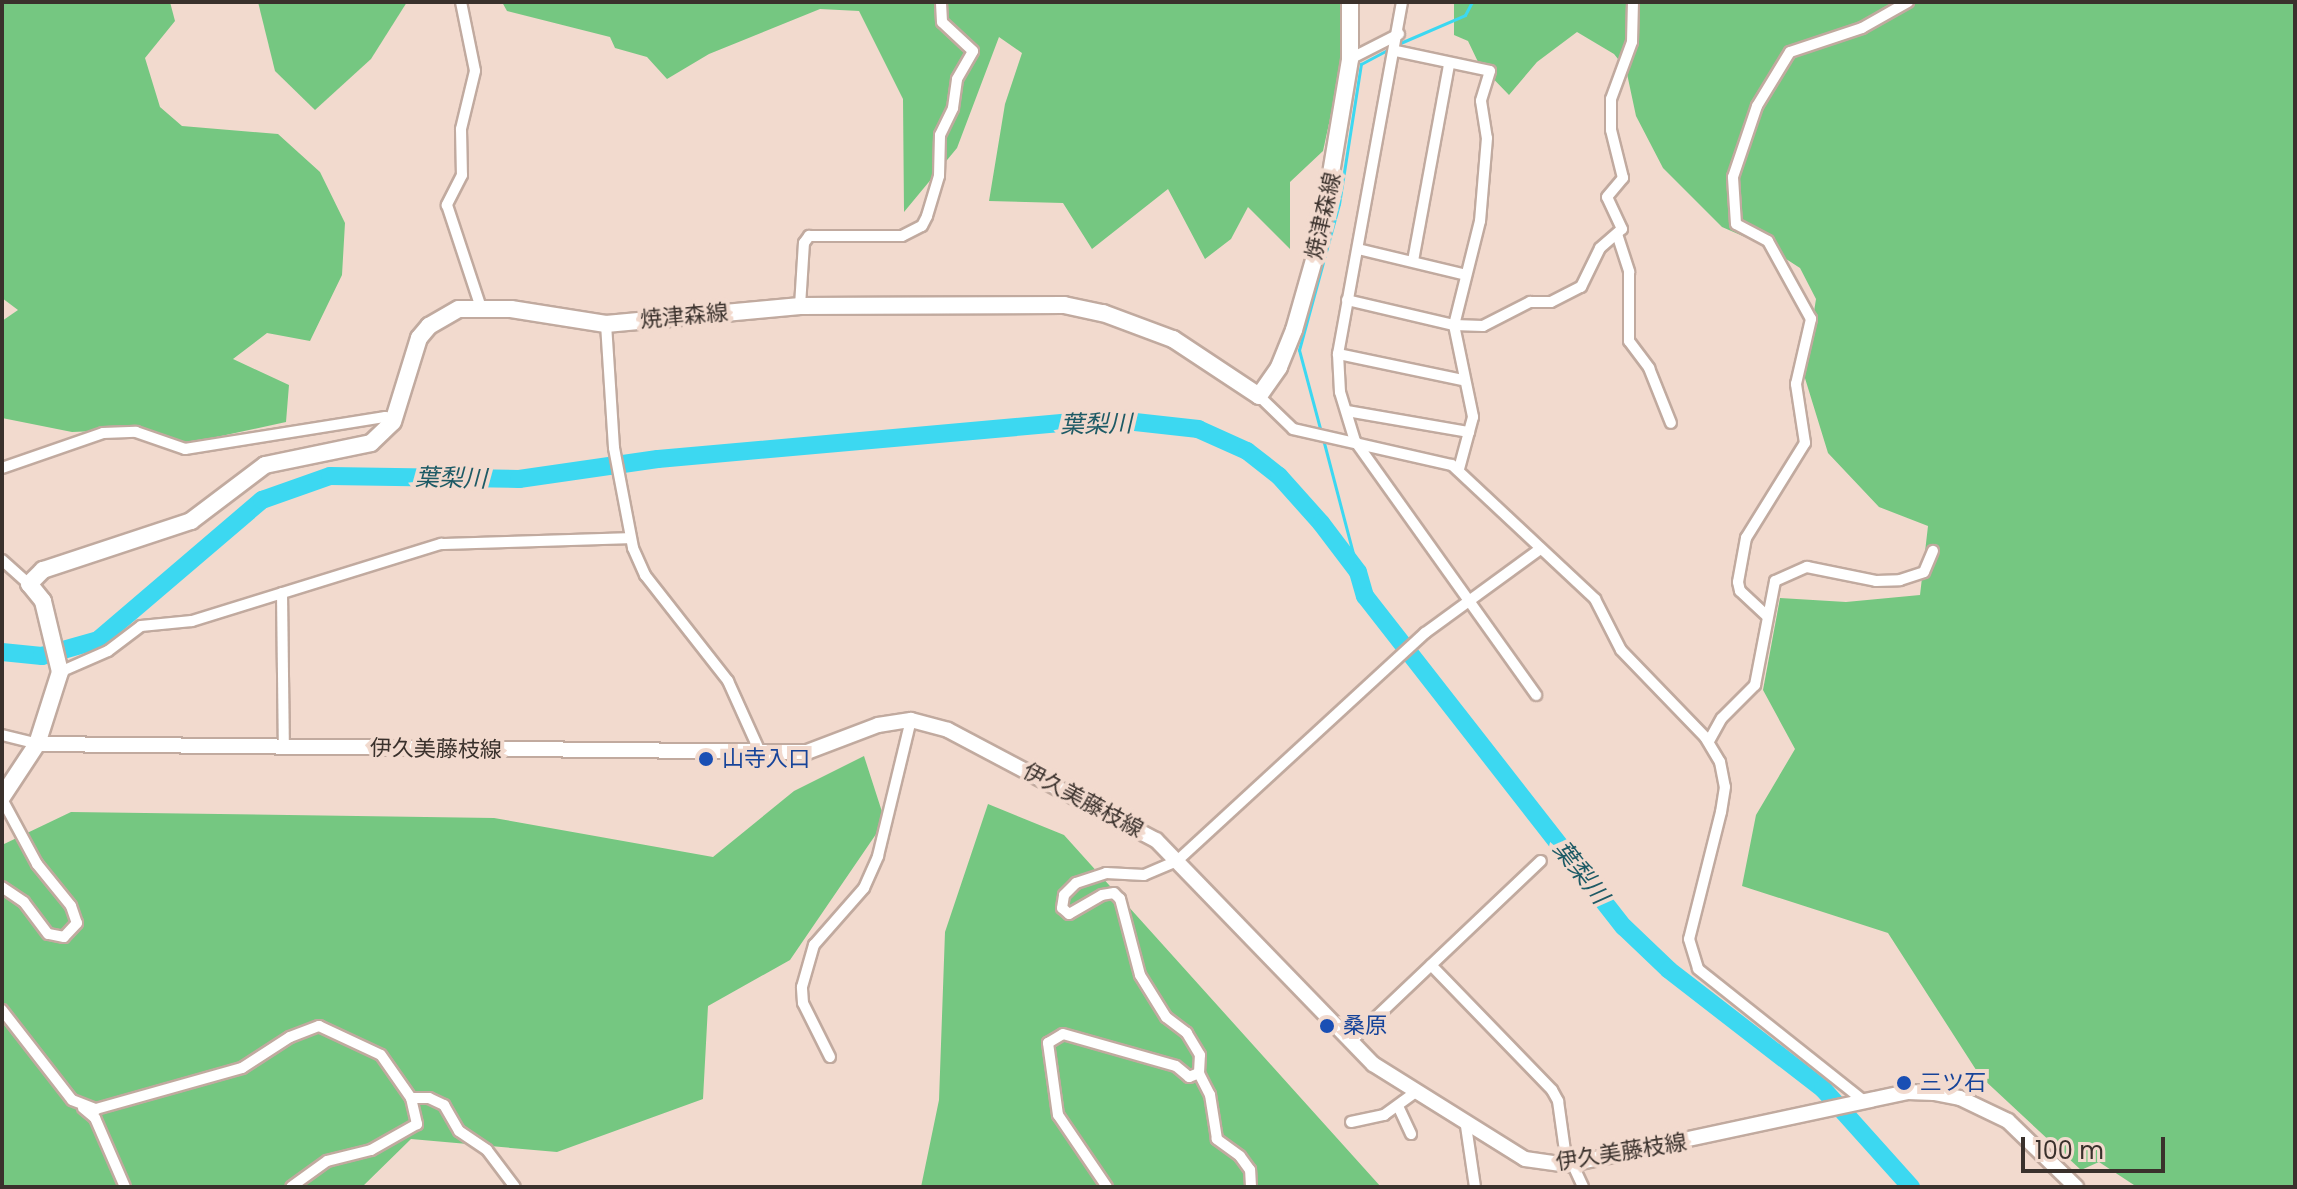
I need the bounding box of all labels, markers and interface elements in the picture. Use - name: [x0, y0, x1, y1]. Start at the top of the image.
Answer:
- street label: 焼津森線: [1300, 170, 1346, 262]
- street label: 焼津森線: [639, 299, 729, 333]
- water label: 葉梨川: [1060, 409, 1132, 439]
- water label: 葉梨川: [415, 463, 487, 493]
- street label: 伊久美藤枝線: [370, 735, 502, 763]
- place label: 山寺入口: [722, 746, 810, 772]
- marker: 山寺入口: [697, 750, 715, 768]
- street label: 伊久美藤枝線: [1019, 757, 1147, 843]
- water label: 葉梨川: [1547, 835, 1615, 909]
- place label: 桑原: [1343, 1013, 1387, 1039]
- marker: 桑原: [1318, 1017, 1336, 1035]
- place label: 三ツ石: [1920, 1070, 1986, 1096]
- marker: 三ツ石: [1895, 1074, 1913, 1092]
- scale bar: [2025, 1121, 2169, 1171]
- street label: 伊久美藤枝線: [1554, 1129, 1688, 1175]
- text: 100 m: [2035, 1134, 2104, 1167]

